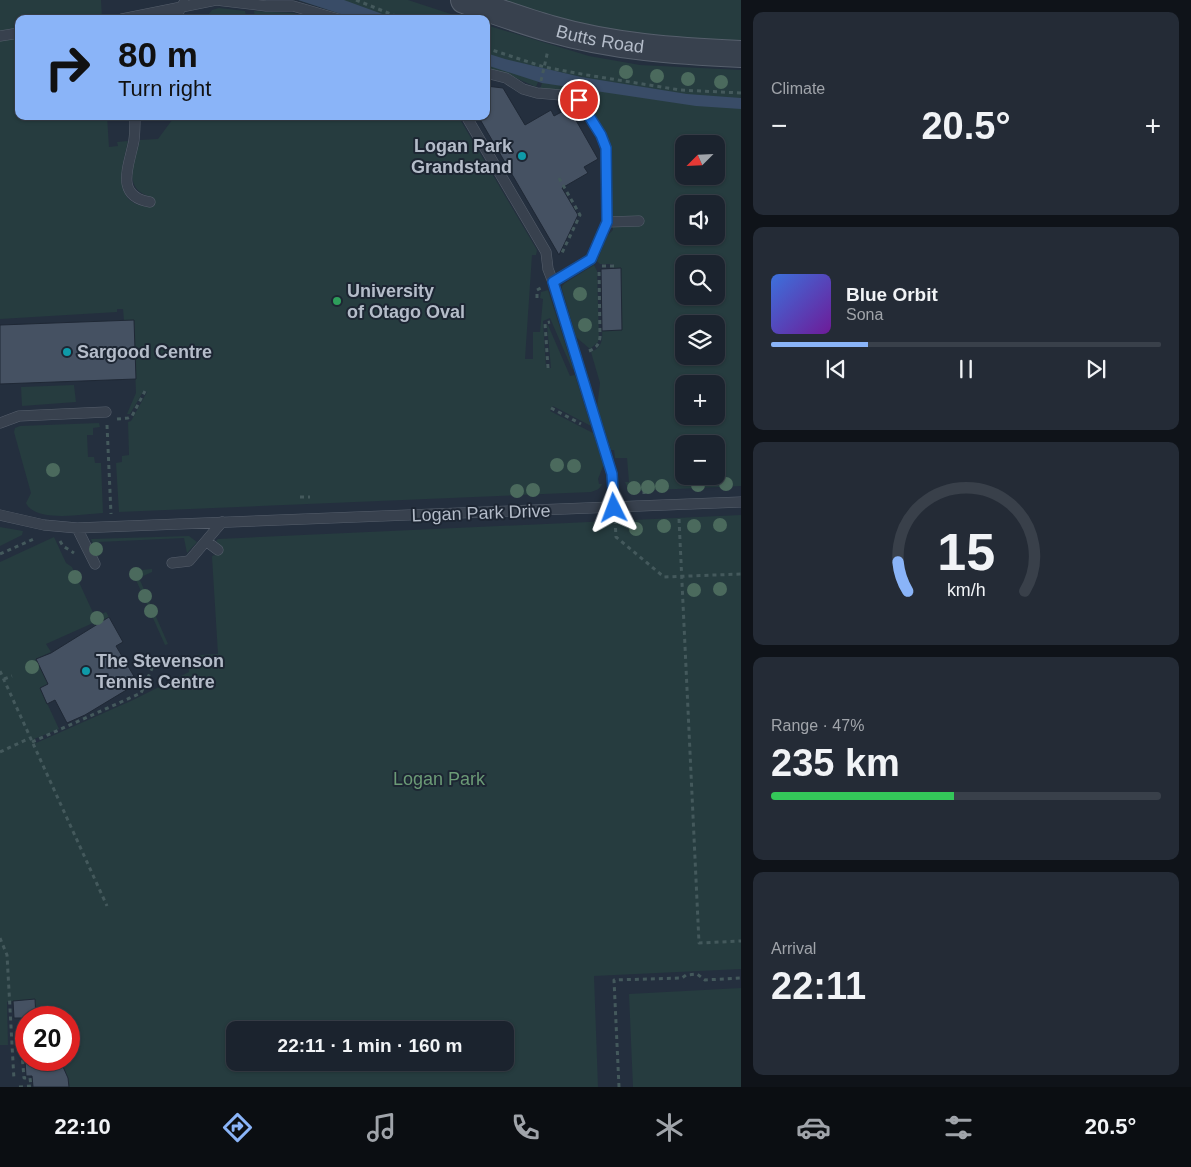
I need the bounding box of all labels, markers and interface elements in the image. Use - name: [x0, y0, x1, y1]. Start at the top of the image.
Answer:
- street label: Butts Road: [554, 21, 645, 57]
- icon: right: [35, 35, 100, 100]
- text: 80 m: [118, 35, 198, 74]
- text: Turn right: [118, 76, 211, 101]
- pin: [558, 79, 600, 121]
- text: Climate: [771, 80, 825, 97]
- icon: arrive: [565, 86, 593, 114]
- text: 20.5°: [921, 105, 1011, 147]
- text: −: [771, 110, 787, 141]
- text: +: [1145, 110, 1161, 141]
- north arrow: [675, 135, 725, 185]
- map controls: [675, 135, 725, 485]
- place label: Logan Park Grandstand: [411, 136, 513, 177]
- marker: Logan Park Grandstand: [516, 150, 528, 162]
- button: sound: [675, 195, 725, 245]
- button: search: [675, 255, 725, 305]
- place label: University of Otago Oval: [347, 281, 465, 322]
- text: Blue Orbit: [846, 284, 938, 305]
- marker: University of Otago Oval: [331, 295, 343, 307]
- text: Sona: [846, 306, 883, 323]
- button: layers: [675, 315, 725, 365]
- place label: Sargood Centre: [77, 342, 212, 362]
- marker: Sargood Centre: [61, 346, 73, 358]
- icon: previous: [822, 355, 850, 383]
- icon: pause: [952, 355, 980, 383]
- icon: next: [1082, 355, 1110, 383]
- button: +: [675, 375, 725, 425]
- button: −: [675, 435, 725, 485]
- position arrow: [587, 481, 639, 533]
- street label: Logan Park Drive: [411, 501, 551, 525]
- text: 15: [937, 523, 995, 581]
- text: km/h: [947, 580, 985, 600]
- place label: The Stevenson Tennis Centre: [96, 651, 224, 692]
- marker: The Stevenson Tennis Centre: [80, 665, 92, 677]
- text: Range · 47%: [771, 717, 864, 734]
- text: 235 km: [771, 742, 900, 784]
- park label: Logan Park: [393, 769, 486, 789]
- text: Arrival: [771, 940, 816, 957]
- text: 22:11: [771, 965, 866, 1007]
- speed limit sign: 20: [15, 1006, 80, 1071]
- text: 22:11 · 1 min · 160 m: [278, 1035, 462, 1056]
- icon: directions: [220, 1110, 255, 1145]
- icon: music: [364, 1110, 399, 1145]
- icon: phone: [508, 1110, 543, 1145]
- icon: climate: [652, 1110, 687, 1145]
- icon: car: [796, 1110, 831, 1145]
- icon: filters: [941, 1110, 976, 1145]
- text: 22:10: [55, 1114, 111, 1139]
- text: 20.5°: [1085, 1114, 1136, 1139]

